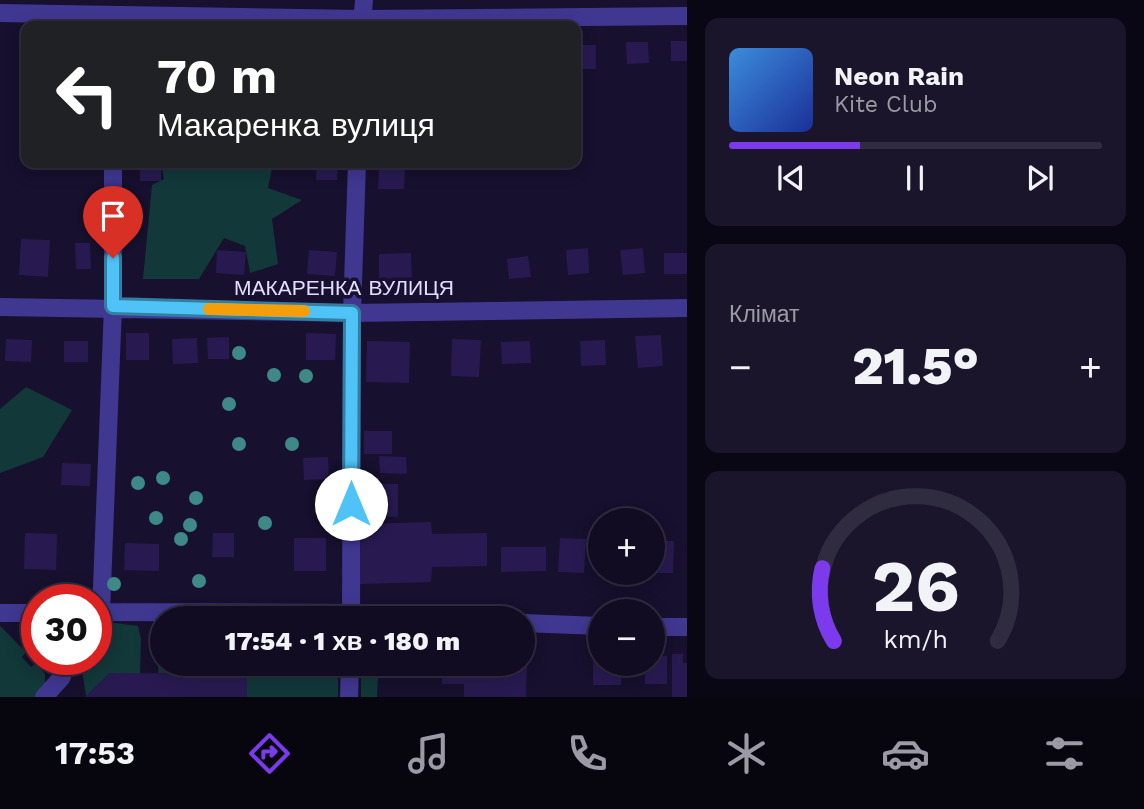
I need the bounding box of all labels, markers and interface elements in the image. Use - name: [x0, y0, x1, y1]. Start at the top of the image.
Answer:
- text: 70 m: [157, 47, 277, 105]
- icon: left: [42, 49, 133, 140]
- text: Neon Rain: [834, 61, 964, 91]
- text: Kite Club: [834, 91, 937, 118]
- text: Макаренка вулиця: [157, 106, 435, 144]
- icon: previous: [772, 159, 810, 197]
- icon: pause: [896, 159, 934, 197]
- icon: next: [1021, 159, 1059, 197]
- pin: [83, 186, 143, 258]
- icon: arrive: [94, 197, 132, 235]
- street label: МАКАРЕНКА ВУЛИЦЯ: [234, 275, 454, 300]
- text: Клімат: [729, 301, 800, 328]
- text: 21.5°: [852, 336, 979, 397]
- text: −: [729, 345, 752, 389]
- text: +: [1079, 345, 1102, 389]
- position arrow: [314, 467, 388, 541]
- map controls: [588, 508, 665, 676]
- button: +: [588, 508, 665, 585]
- text: 26: [871, 543, 960, 629]
- speed limit sign: 30: [21, 584, 112, 675]
- button: −: [588, 599, 665, 676]
- text: km/h: [883, 625, 948, 654]
- text: 17:54 · 1 хв · 180 m: [225, 626, 460, 656]
- icon: directions: [245, 729, 294, 778]
- icon: music: [404, 729, 453, 778]
- icon: phone: [563, 729, 612, 778]
- icon: climate: [722, 729, 771, 778]
- icon: car: [881, 729, 930, 778]
- icon: filters: [1040, 729, 1089, 778]
- text: 17:53: [55, 734, 135, 772]

